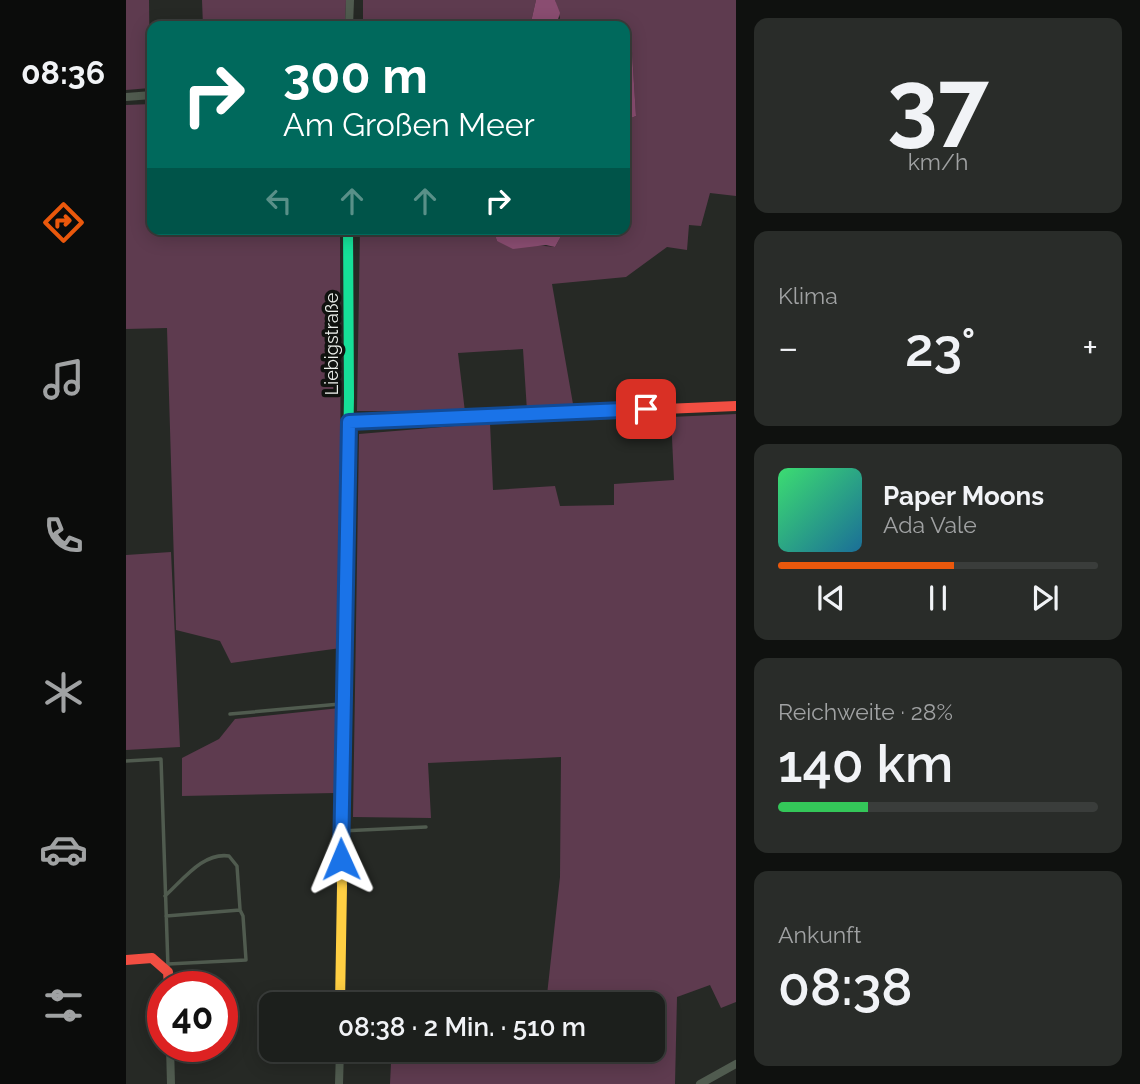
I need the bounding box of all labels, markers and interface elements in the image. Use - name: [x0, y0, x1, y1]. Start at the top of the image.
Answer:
- text: 300 m: [283, 47, 428, 104]
- icon: right: [168, 49, 259, 140]
- text: 37: [887, 49, 989, 156]
- text: 08:36: [21, 54, 105, 91]
- text: Am Großen Meer: [283, 106, 535, 143]
- text: km/h: [908, 148, 968, 175]
- icon: left: [260, 182, 298, 220]
- icon: ahead: [333, 182, 371, 220]
- icon: ahead: [406, 182, 444, 220]
- icon: right: [479, 182, 517, 220]
- icon: directions: [39, 198, 88, 247]
- text: Klima: [778, 282, 838, 309]
- street label: Liebigstraße: [321, 292, 342, 395]
- text: 23°: [905, 317, 976, 378]
- text: −: [778, 325, 798, 370]
- text: +: [1082, 325, 1098, 370]
- icon: music: [39, 355, 88, 404]
- pin: [616, 379, 676, 439]
- icon: arrive: [627, 390, 665, 428]
- text: Paper Moons: [883, 481, 1044, 511]
- icon: phone: [39, 511, 88, 560]
- text: Ada Vale: [883, 511, 977, 538]
- icon: previous: [812, 579, 850, 617]
- icon: pause: [919, 579, 957, 617]
- icon: next: [1026, 579, 1064, 617]
- icon: climate: [39, 668, 88, 717]
- text: Reichweite · 28%: [778, 698, 953, 725]
- text: 140 km: [778, 733, 953, 794]
- position arrow: [304, 822, 378, 896]
- icon: car: [39, 825, 88, 874]
- text: Ankunft: [778, 921, 861, 948]
- text: 08:38: [778, 956, 913, 1017]
- speed limit sign: 40: [147, 971, 238, 1062]
- icon: filters: [39, 981, 88, 1030]
- text: 08:38 · 2 Min. · 510 m: [338, 1012, 586, 1042]

